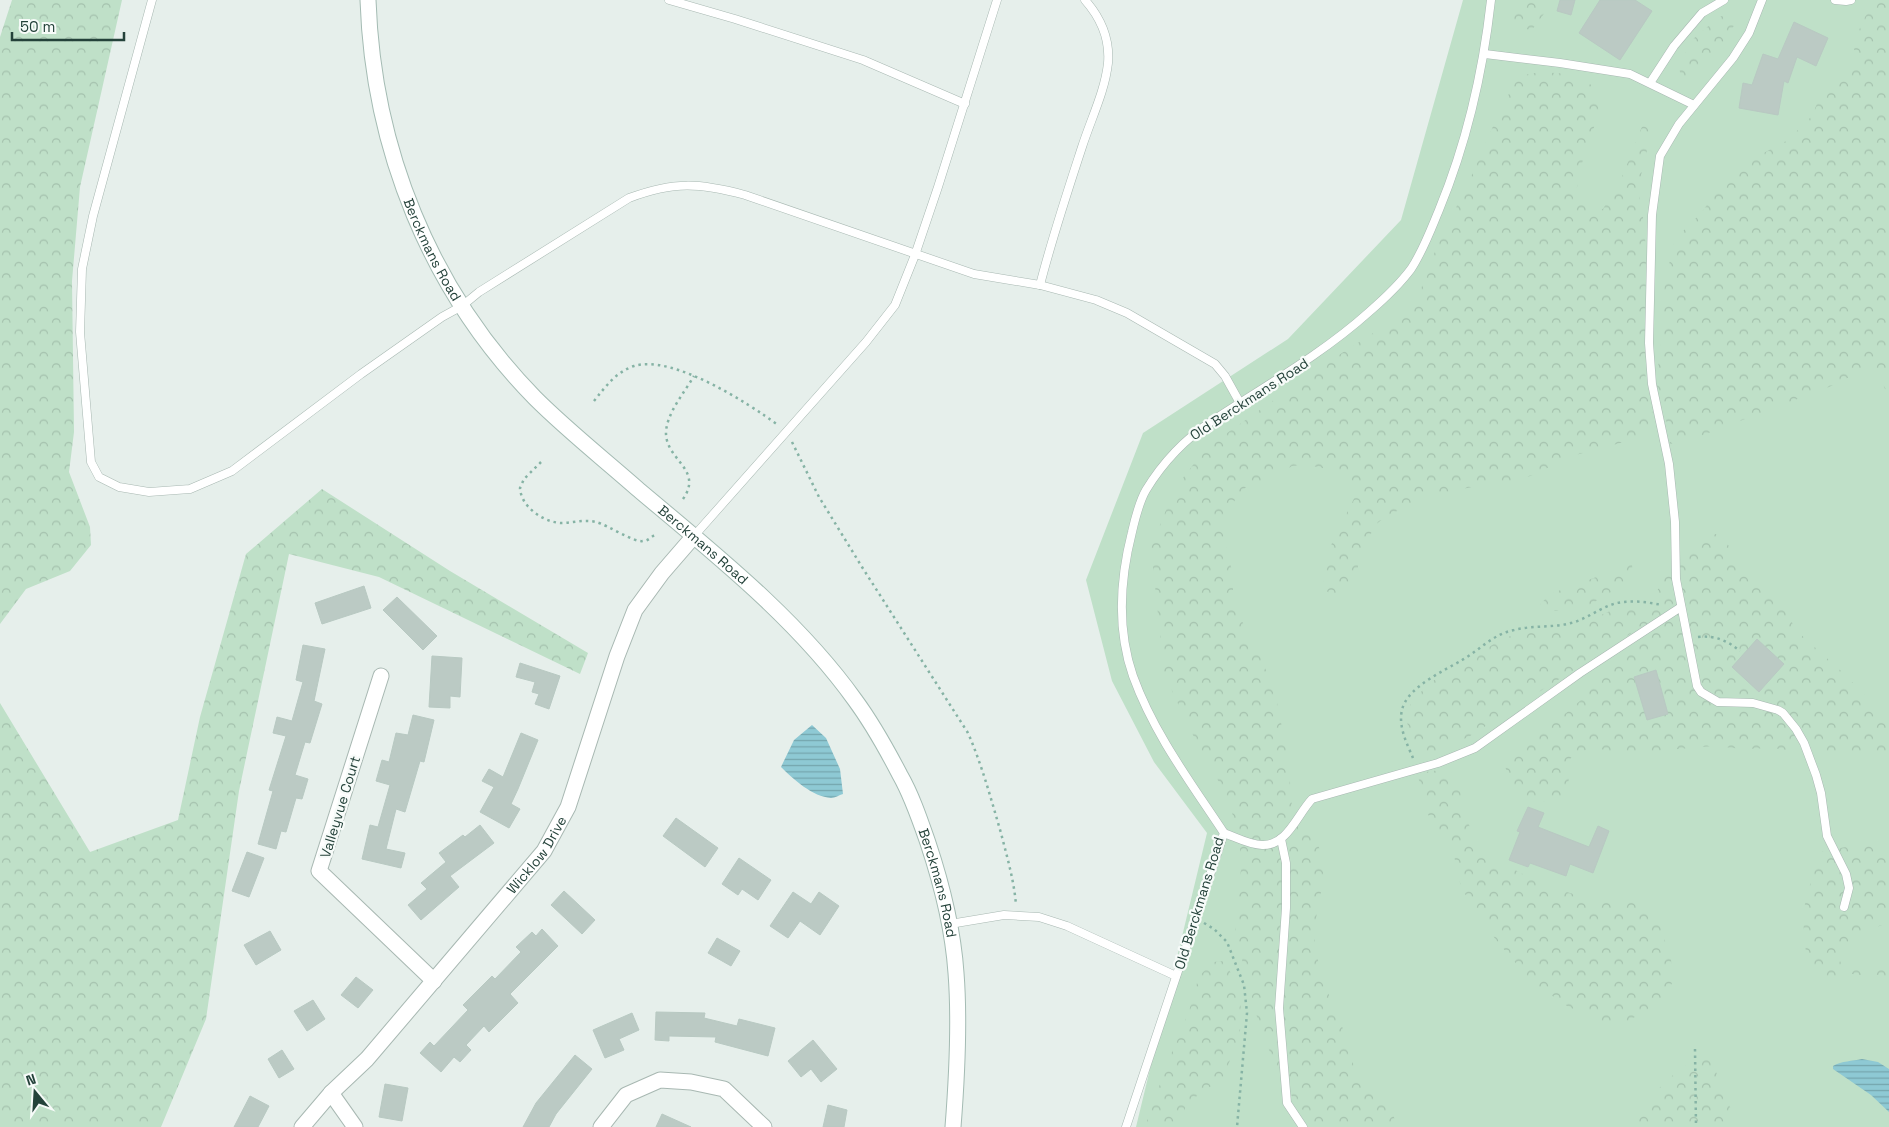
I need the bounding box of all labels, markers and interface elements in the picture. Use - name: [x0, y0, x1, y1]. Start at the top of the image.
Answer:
- scale bar: [12, 10, 125, 42]
- text: 50 m: [20, 17, 55, 36]
- street label: Berckmans Road: [399, 196, 465, 304]
- street label: Old Berckmans Road: [1186, 354, 1312, 444]
- street label: Berckmans Road: [655, 501, 752, 588]
- street label: Valleyvue Court: [316, 754, 364, 860]
- street label: Wicklow Drive: [503, 813, 570, 897]
- street label: Berckmans Road: [915, 826, 961, 939]
- street label: Old Berckmans Road: [1170, 834, 1228, 972]
- north arrow: [10, 1067, 60, 1117]
- text: N: [24, 1070, 38, 1090]

